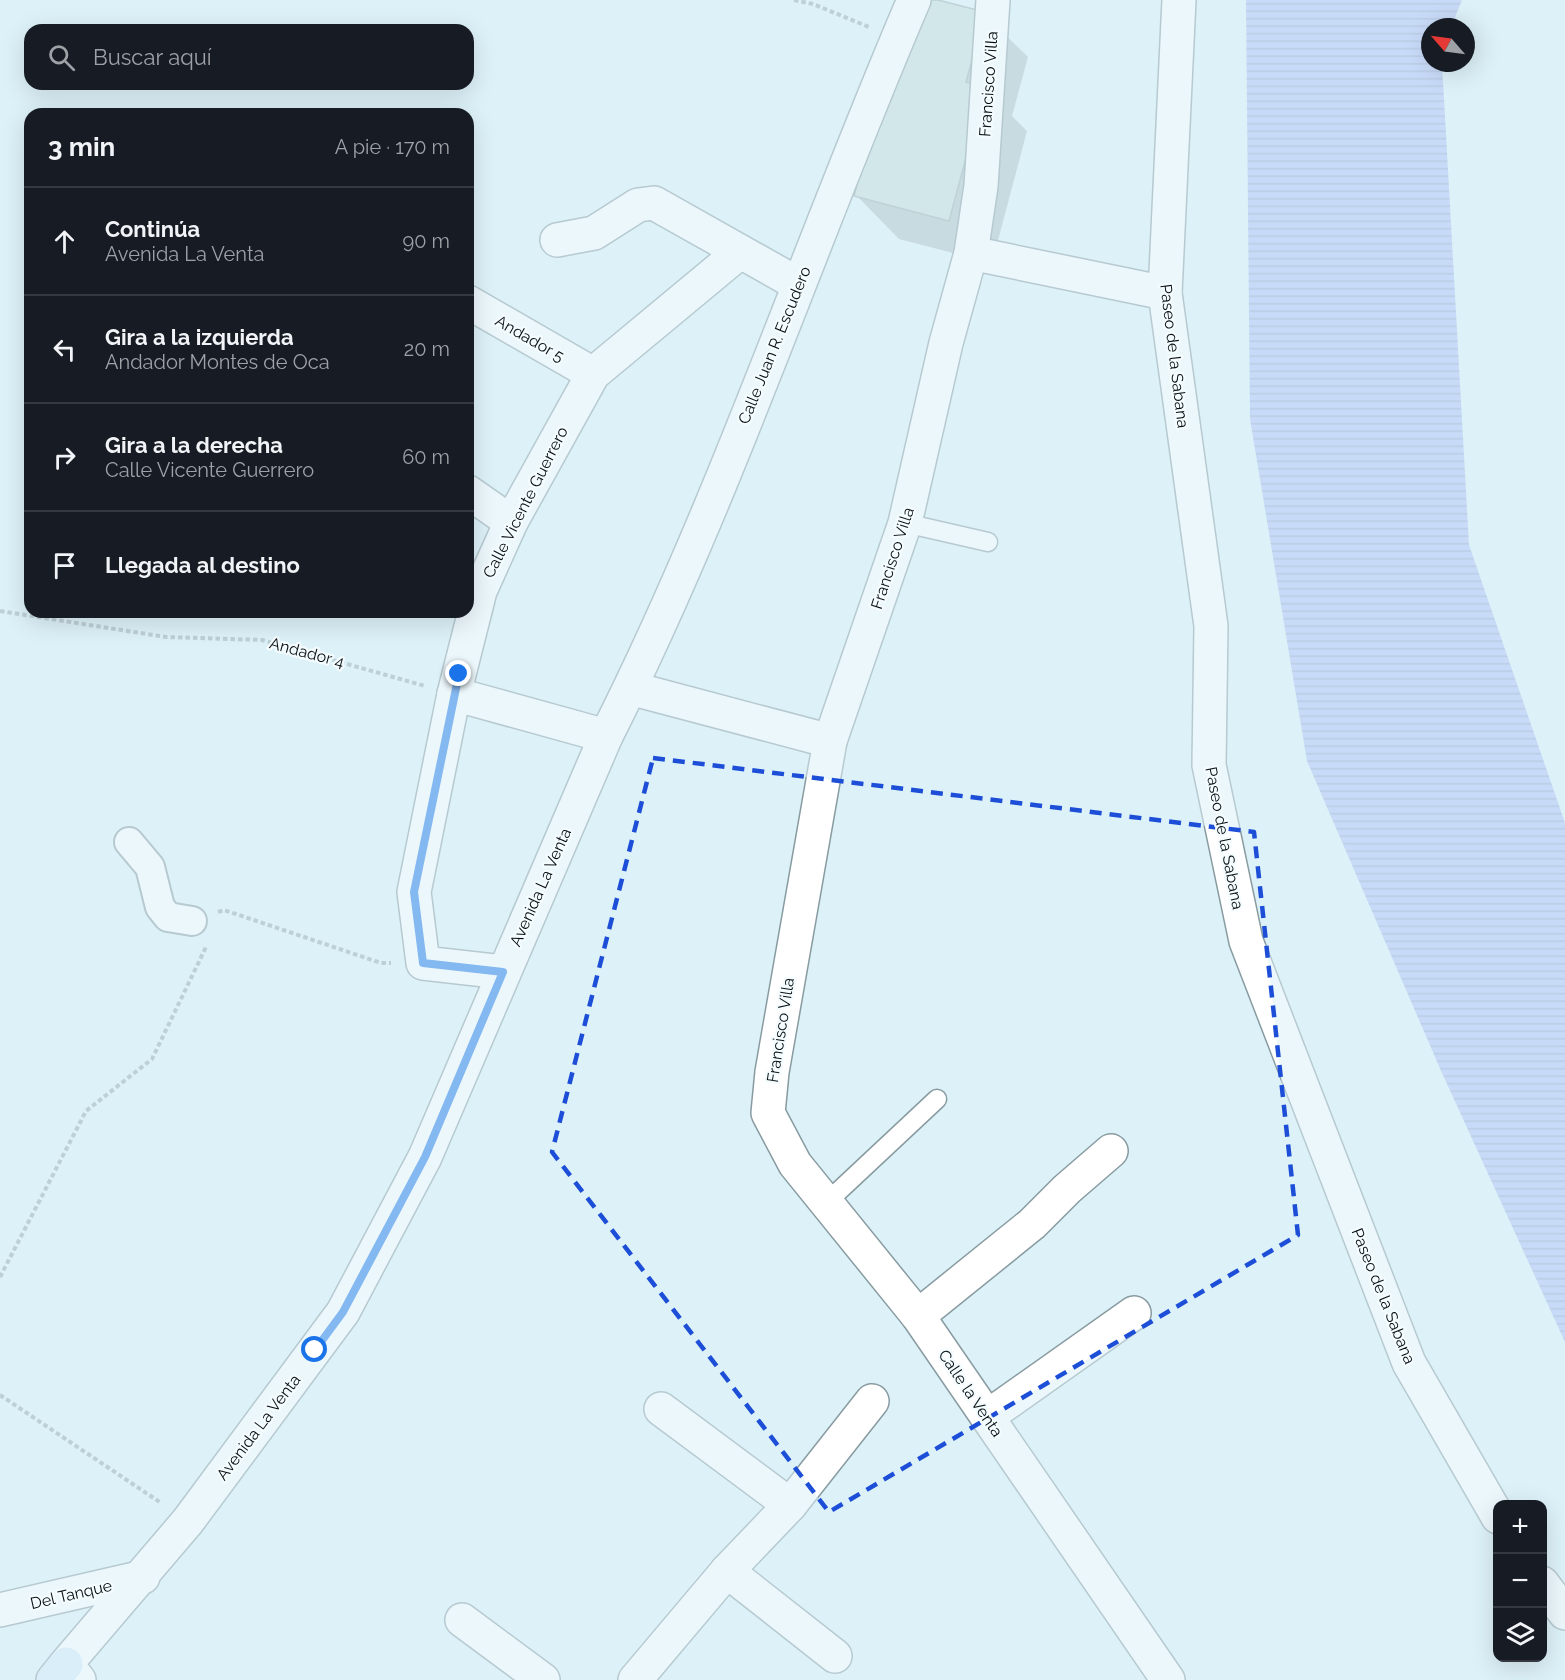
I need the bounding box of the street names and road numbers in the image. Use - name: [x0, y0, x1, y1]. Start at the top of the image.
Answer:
- street label: Francisco Villa: [975, 31, 1002, 138]
- street label: Calle Juan R. Escudero: [734, 264, 815, 427]
- street label: Paseo de la Sabana: [1156, 283, 1193, 429]
- street label: Andador 5: [492, 311, 568, 366]
- street label: Calle Vicente Guerrero: [479, 423, 572, 581]
- street label: Francisco Villa: [867, 505, 918, 611]
- street label: Andador 4: [268, 633, 346, 672]
- street label: Paseo de la Sabana: [1201, 765, 1248, 911]
- street label: Avenida La Venta: [506, 825, 575, 949]
- street label: Francisco Villa: [763, 976, 798, 1084]
- street label: Paseo de la Sabana: [1348, 1225, 1419, 1367]
- street label: Calle la Venta: [934, 1346, 1007, 1440]
- street label: Avenida La Venta: [212, 1371, 304, 1484]
- street label: Del Tanque: [28, 1576, 114, 1613]

